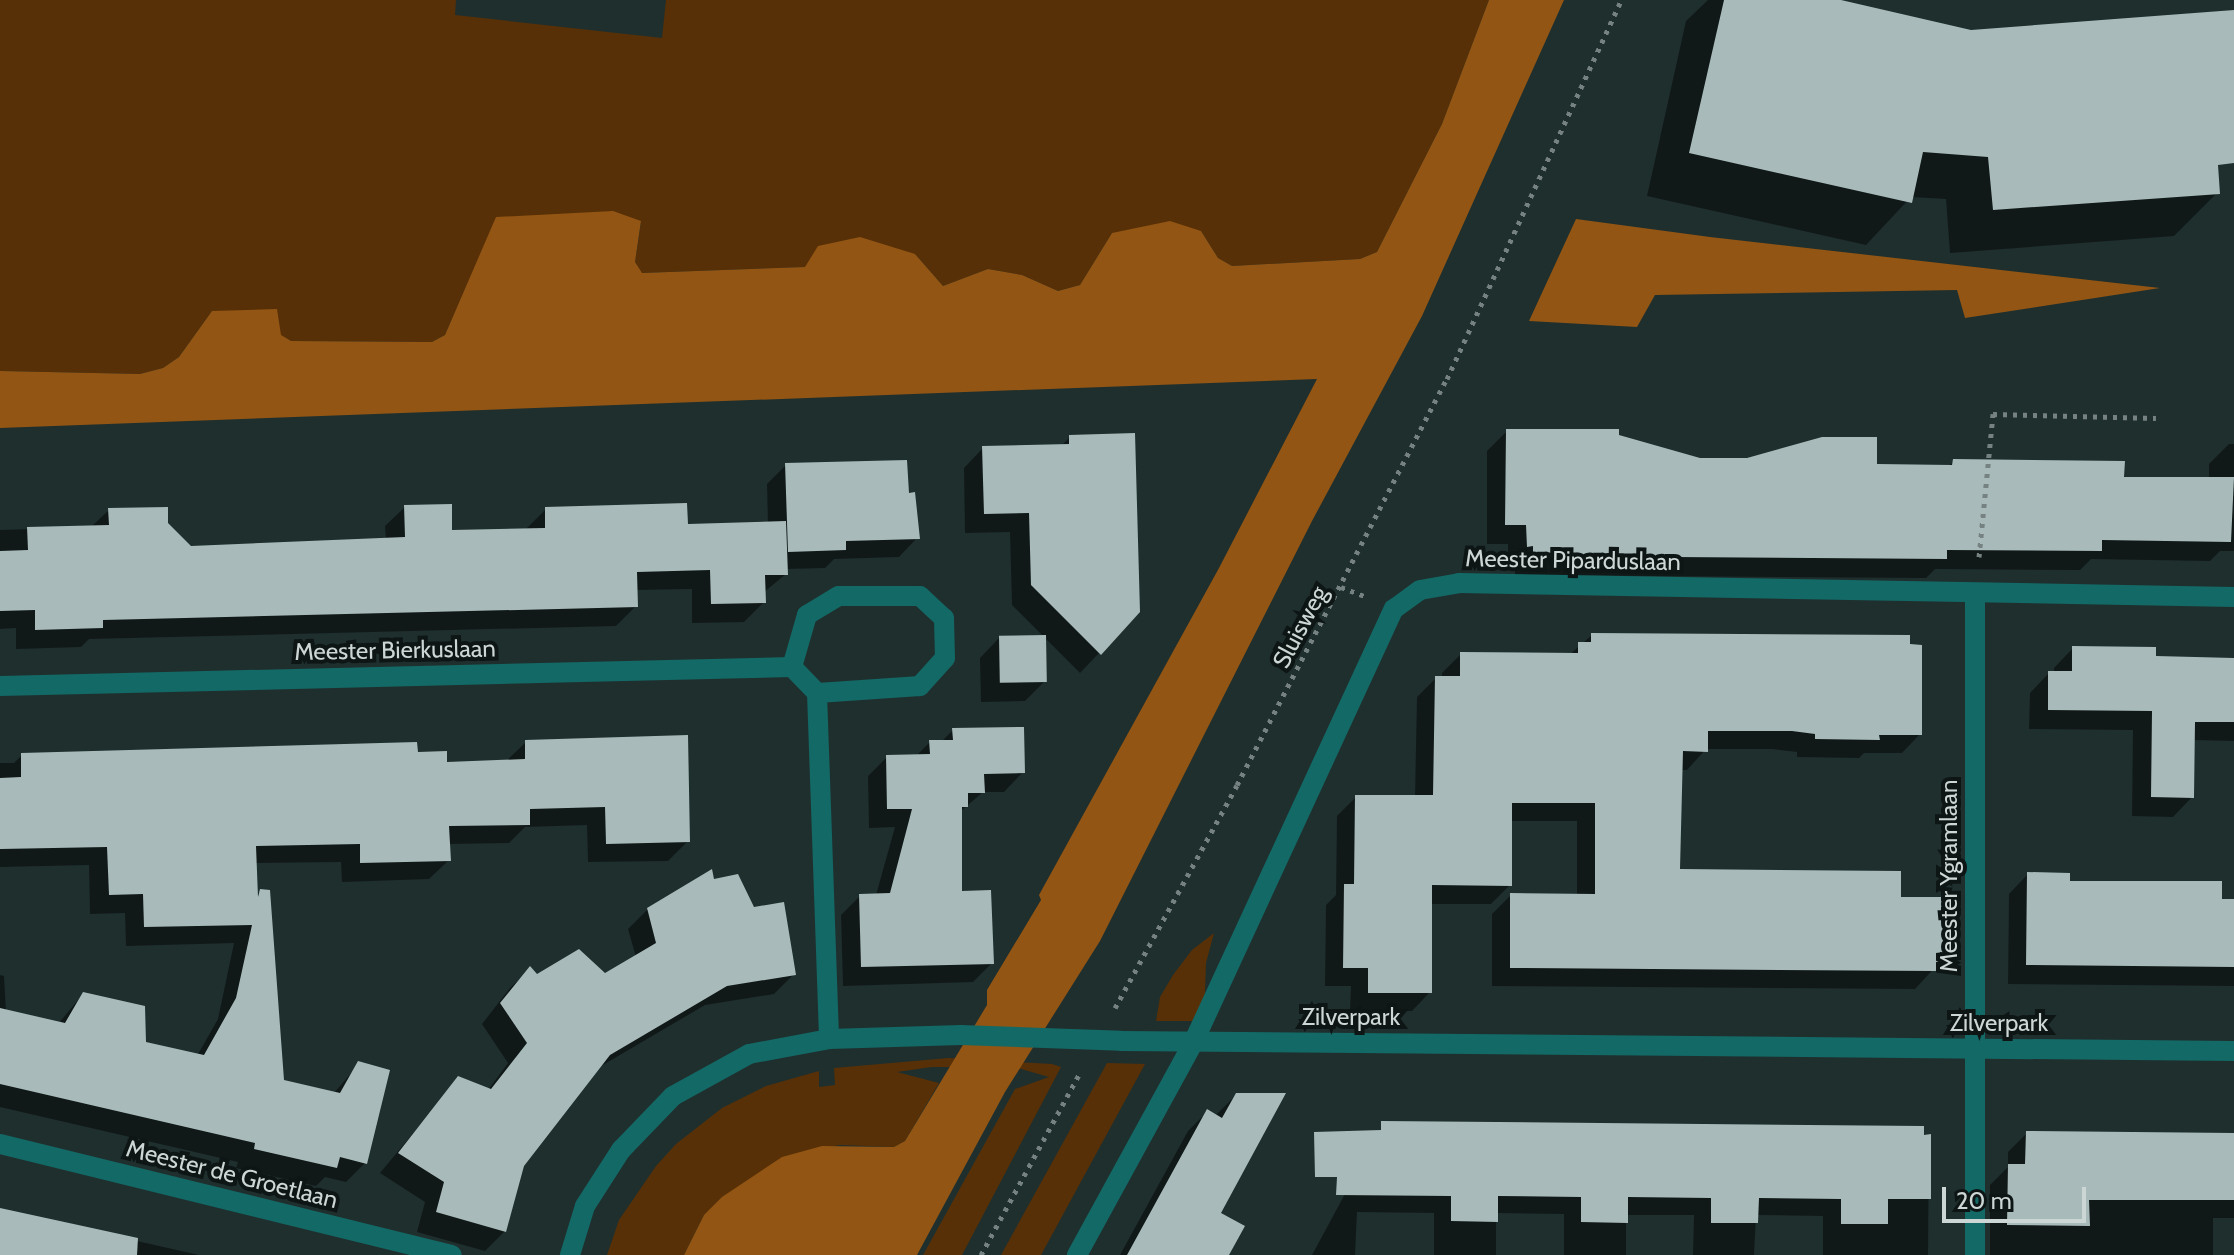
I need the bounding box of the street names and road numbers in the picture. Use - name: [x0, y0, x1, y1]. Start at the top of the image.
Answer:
- street label: Meester Piparduslaan: [1465, 544, 1681, 576]
- street label: Sluisweg: [1266, 581, 1334, 673]
- street label: Meester Bierkuslaan: [294, 634, 496, 666]
- street label: Meester Ygramlaan: [1935, 780, 1963, 972]
- street label: Zilverpark: [1302, 1003, 1400, 1031]
- street label: Zilverpark: [1950, 1009, 2048, 1037]
- street label: Meester de Groetlaan: [123, 1134, 341, 1214]

